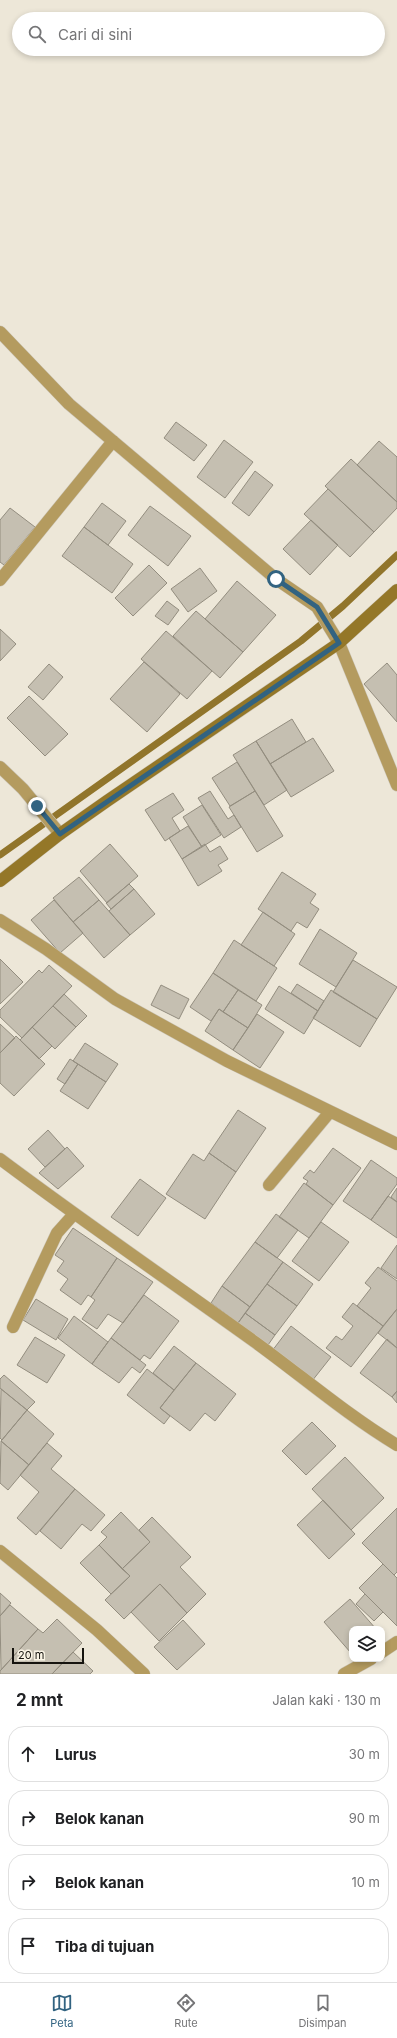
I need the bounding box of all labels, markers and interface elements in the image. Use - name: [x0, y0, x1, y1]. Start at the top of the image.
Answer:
- search box: [12, 12, 385, 56]
- icon: search: [26, 23, 48, 45]
- text: Cari di sini: [58, 25, 132, 44]
- route start: [267, 570, 285, 588]
- route end: [28, 797, 46, 815]
- map controls: [349, 1626, 385, 1662]
- button: layers: [349, 1626, 385, 1662]
- scale bar: [12, 1646, 84, 1665]
- text: 20 m: [18, 1648, 44, 1662]
- text: 2 mnt: [16, 1690, 63, 1710]
- text: Jalan kaki · 130 m: [272, 1692, 381, 1708]
- icon: ahead: [17, 1743, 39, 1765]
- text: Lurus: [55, 1745, 97, 1764]
- text: 30 m: [349, 1746, 380, 1762]
- icon: right: [17, 1807, 39, 1829]
- text: Belok kanan: [55, 1809, 144, 1828]
- text: 90 m: [349, 1810, 380, 1826]
- icon: right: [17, 1871, 39, 1893]
- text: Belok kanan: [55, 1873, 144, 1892]
- text: 10 m: [351, 1874, 380, 1890]
- icon: arrive: [17, 1935, 39, 1957]
- text: Tiba di tujuan: [55, 1937, 154, 1956]
- tab: Peta: [50, 1992, 74, 2030]
- tab: Rute: [174, 1992, 198, 2030]
- tab: Disimpan: [298, 1992, 347, 2030]

